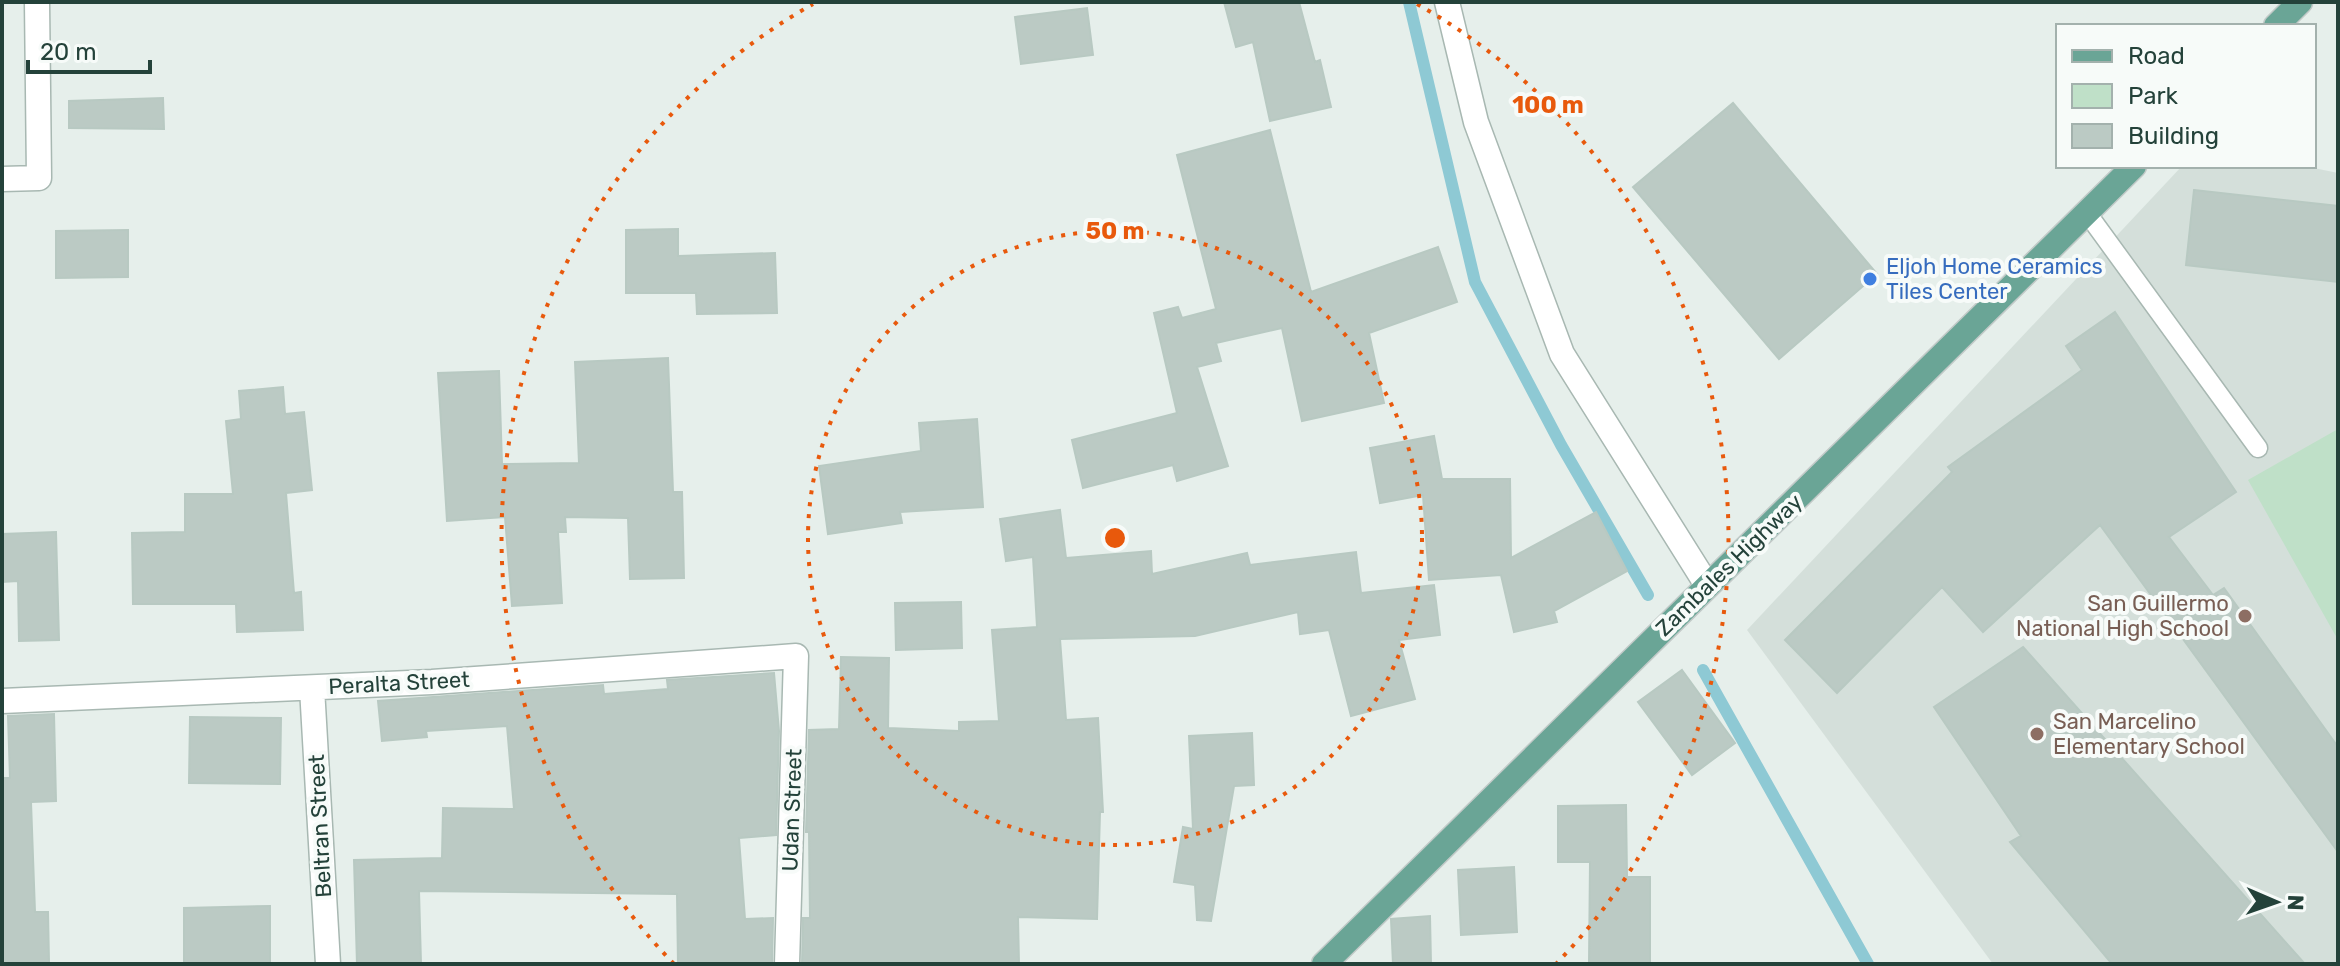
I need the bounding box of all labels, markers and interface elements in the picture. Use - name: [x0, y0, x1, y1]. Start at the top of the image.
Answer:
- scale bar: [28, 24, 150, 74]
- legend: [2056, 24, 2316, 168]
- text: 20 m: [40, 38, 97, 66]
- text: Road: [2128, 42, 2185, 70]
- text: Park: [2128, 82, 2179, 110]
- text: 100 m: [1512, 91, 1584, 119]
- text: Building: [2128, 122, 2219, 150]
- text: 50 m: [1086, 217, 1144, 245]
- place label: Eljoh Home Ceramics Tiles Center: [1886, 253, 2103, 305]
- marker: Eljoh Home Ceramics Tiles Center: [1861, 270, 1879, 288]
- street label: Zambales Highway: [1650, 488, 1808, 642]
- centre of rings: [1101, 524, 1129, 552]
- place label: San Guillermo National High School: [2016, 590, 2229, 642]
- marker: San Guillermo National High School: [2236, 607, 2254, 625]
- street label: Peralta Street: [328, 666, 471, 700]
- place label: San Marcelino Elementary School: [2053, 708, 2245, 760]
- marker: San Marcelino Elementary School: [2028, 725, 2046, 743]
- street label: Udan Street: [776, 748, 808, 872]
- street label: Beltran Street: [303, 753, 337, 898]
- north arrow: [2236, 862, 2316, 942]
- text: N: [2282, 894, 2309, 911]

